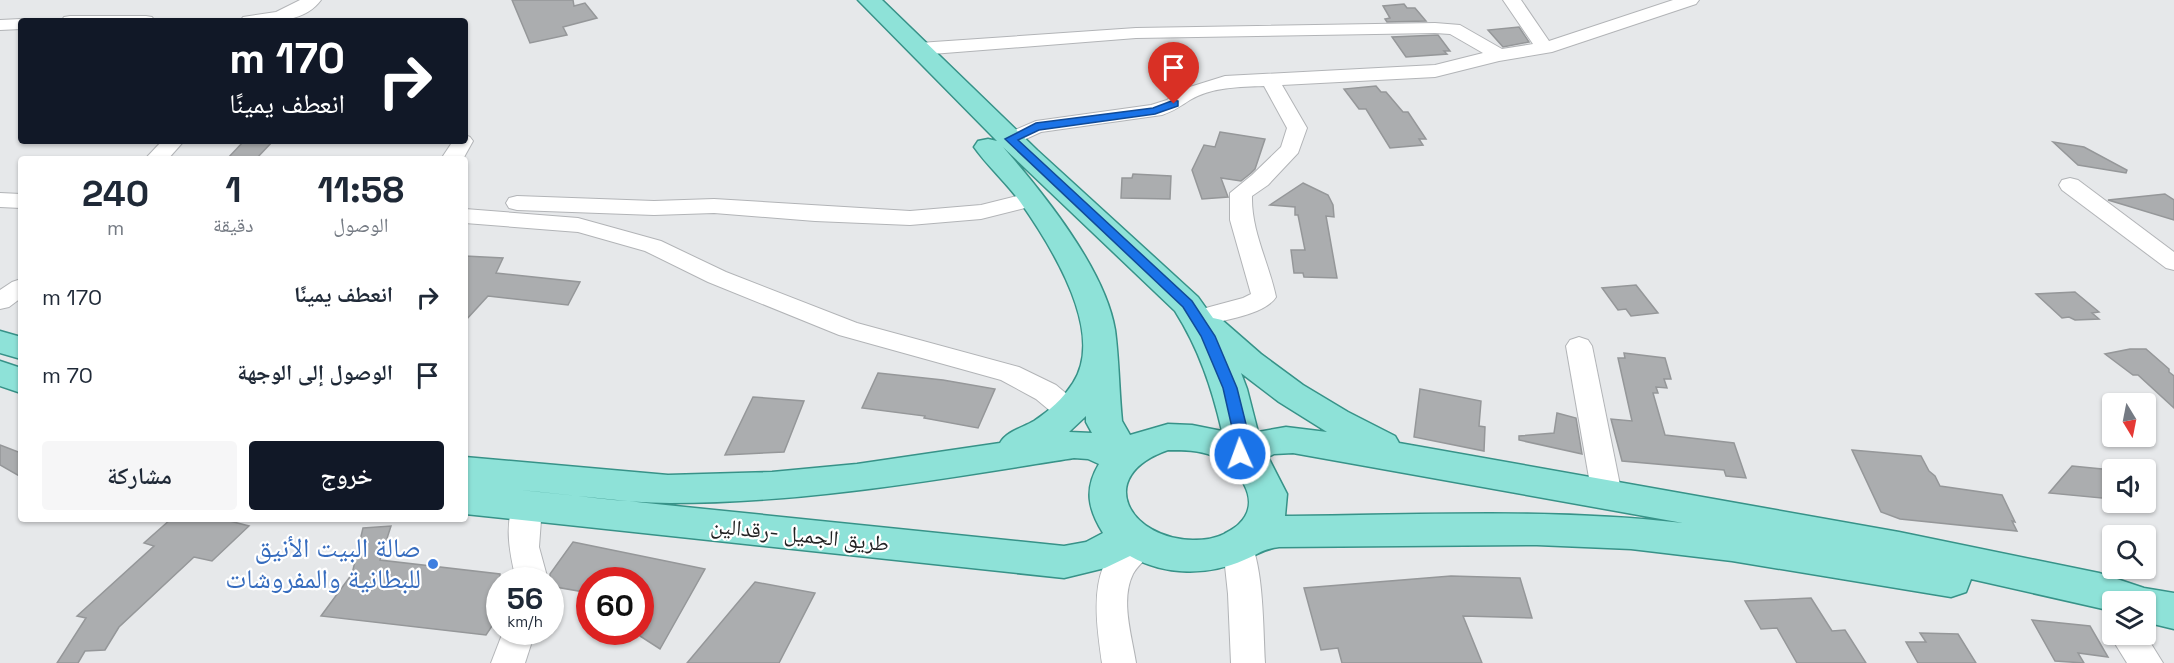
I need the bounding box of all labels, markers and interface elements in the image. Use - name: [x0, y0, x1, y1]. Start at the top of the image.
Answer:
- text: 170 m: [229, 32, 345, 85]
- icon: right: [366, 42, 444, 120]
- pin: [1148, 42, 1199, 104]
- icon: arrive: [1157, 51, 1190, 84]
- text: انعطف يمينًا: [229, 86, 345, 121]
- text: 1: [225, 167, 241, 213]
- text: 11:58: [318, 167, 404, 213]
- text: 240: [82, 171, 149, 217]
- text: دقيقة: [213, 212, 254, 238]
- text: الوصول: [333, 212, 388, 238]
- text: m: [107, 215, 124, 241]
- text: انعطف يمينًا: [294, 280, 393, 308]
- icon: right: [411, 281, 444, 314]
- text: 170 m: [42, 283, 102, 311]
- text: الوصول إلى الوجهة: [237, 358, 393, 386]
- icon: arrive: [411, 359, 444, 392]
- text: 70 m: [42, 361, 93, 389]
- north arrow: [2102, 393, 2156, 447]
- map controls: [2102, 393, 2156, 645]
- position arrow: [1208, 422, 1272, 486]
- button: مشاركة: [42, 441, 237, 510]
- button: خروج: [249, 441, 444, 510]
- button: sound: [2102, 459, 2156, 513]
- street label: طريق الجميل -رقدالين: [709, 511, 891, 557]
- button: search: [2102, 525, 2156, 579]
- place label: صالة البيت الأنيق للبطانية والمفروشات: [225, 530, 421, 596]
- marker: صالة البيت الأنيق للبطانية والمفروشات: [426, 557, 440, 571]
- speed limit sign: 60: [576, 567, 654, 645]
- text: 56: [507, 579, 543, 618]
- button: layers: [2102, 591, 2156, 645]
- text: km/h: [507, 612, 543, 631]

